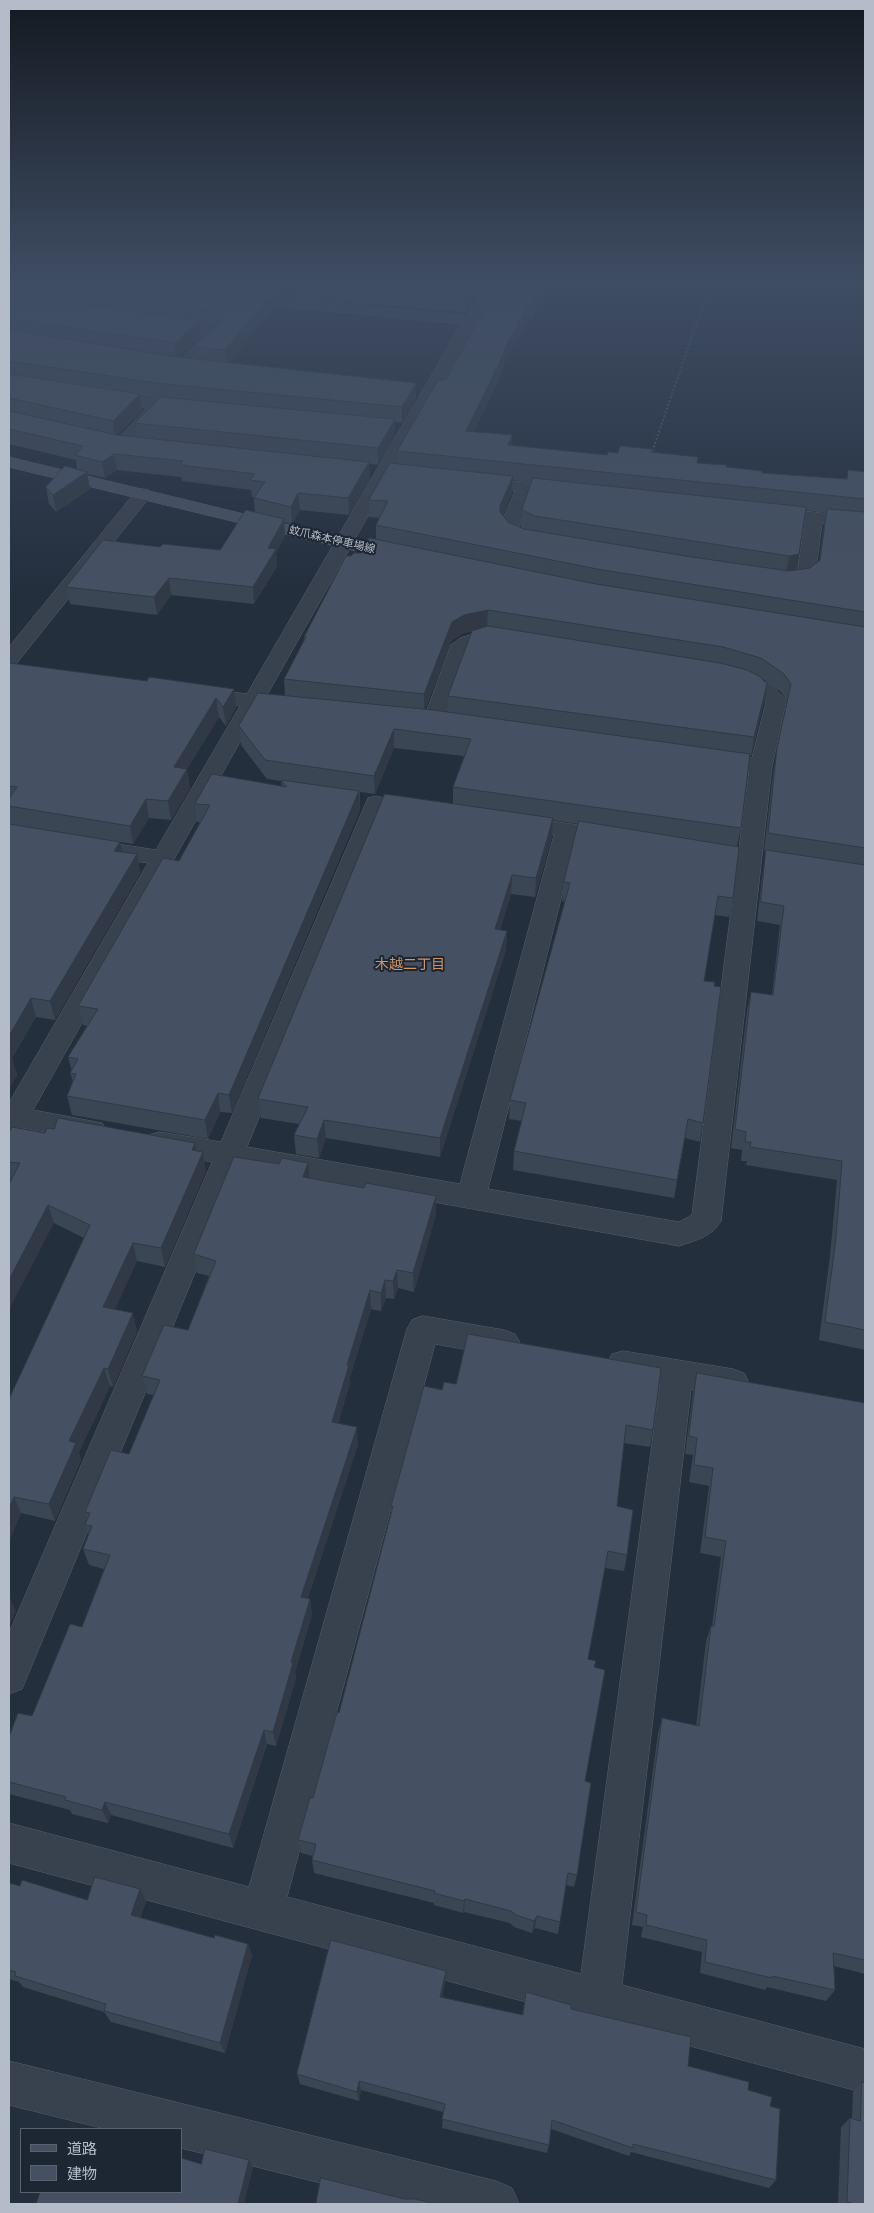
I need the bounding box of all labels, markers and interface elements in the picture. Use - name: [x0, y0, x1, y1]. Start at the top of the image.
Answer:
- street label: 蚊爪森本停車場線: [288, 524, 376, 556]
- district label: 木越二丁目: [375, 957, 445, 973]
- legend: [20, 2128, 182, 2193]
- text: 道路: [67, 2140, 97, 2157]
- text: 建物: [67, 2165, 97, 2182]

